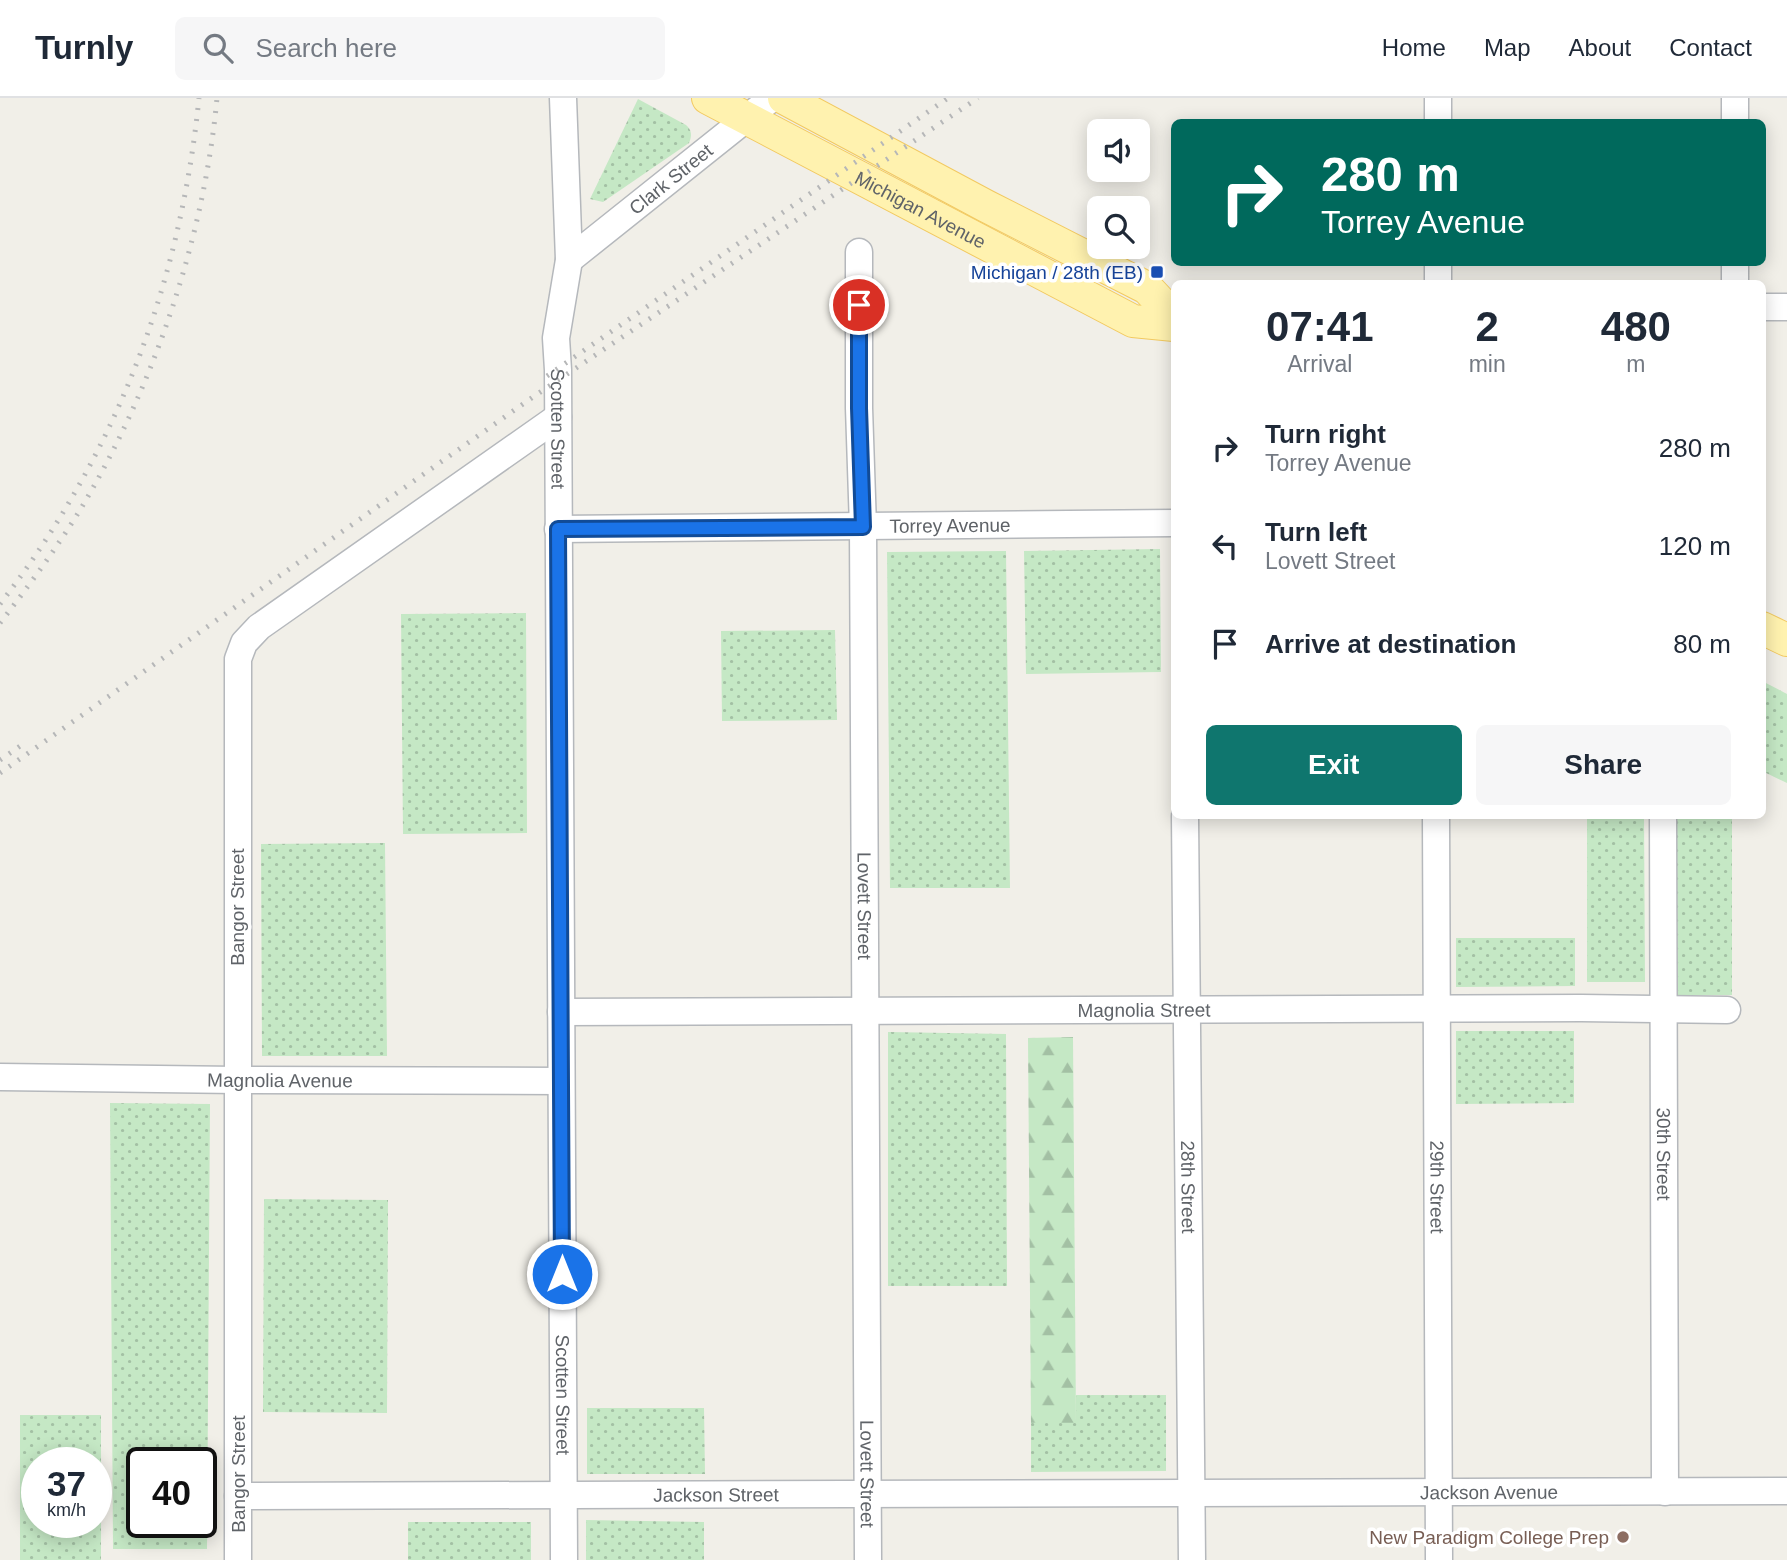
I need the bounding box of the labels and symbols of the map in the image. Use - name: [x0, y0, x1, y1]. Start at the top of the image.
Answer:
- street label: Clark Street: [625, 139, 717, 218]
- street label: Michigan Avenue: [852, 167, 989, 252]
- place label: Michigan / 28th (EB): [971, 262, 1143, 283]
- marker: Michigan / 28th (EB): [1149, 264, 1165, 280]
- pin: [829, 275, 889, 335]
- street label: Scotten Street: [547, 368, 569, 490]
- street label: Torrey Avenue: [889, 514, 1011, 536]
- street label: Bangor Street: [227, 848, 248, 966]
- street label: Lovett Street: [854, 852, 876, 961]
- street label: Magnolia Street: [1077, 999, 1211, 1020]
- street label: Magnolia Avenue: [207, 1069, 353, 1091]
- street label: 30th Street: [1653, 1107, 1675, 1201]
- street label: 28th Street: [1178, 1140, 1199, 1234]
- street label: 29th Street: [1427, 1140, 1448, 1234]
- position arrow: [525, 1237, 599, 1311]
- street label: Scotten Street: [552, 1334, 574, 1456]
- street label: Bangor Street: [228, 1415, 249, 1533]
- street label: Lovett Street: [857, 1420, 878, 1529]
- speed limit sign: 40: [126, 1447, 217, 1538]
- street label: Jackson Avenue: [1420, 1481, 1558, 1503]
- street label: Jackson Street: [653, 1484, 780, 1505]
- place label: New Paradigm College Prep: [1369, 1527, 1609, 1548]
- marker: New Paradigm College Prep: [1615, 1529, 1631, 1545]

